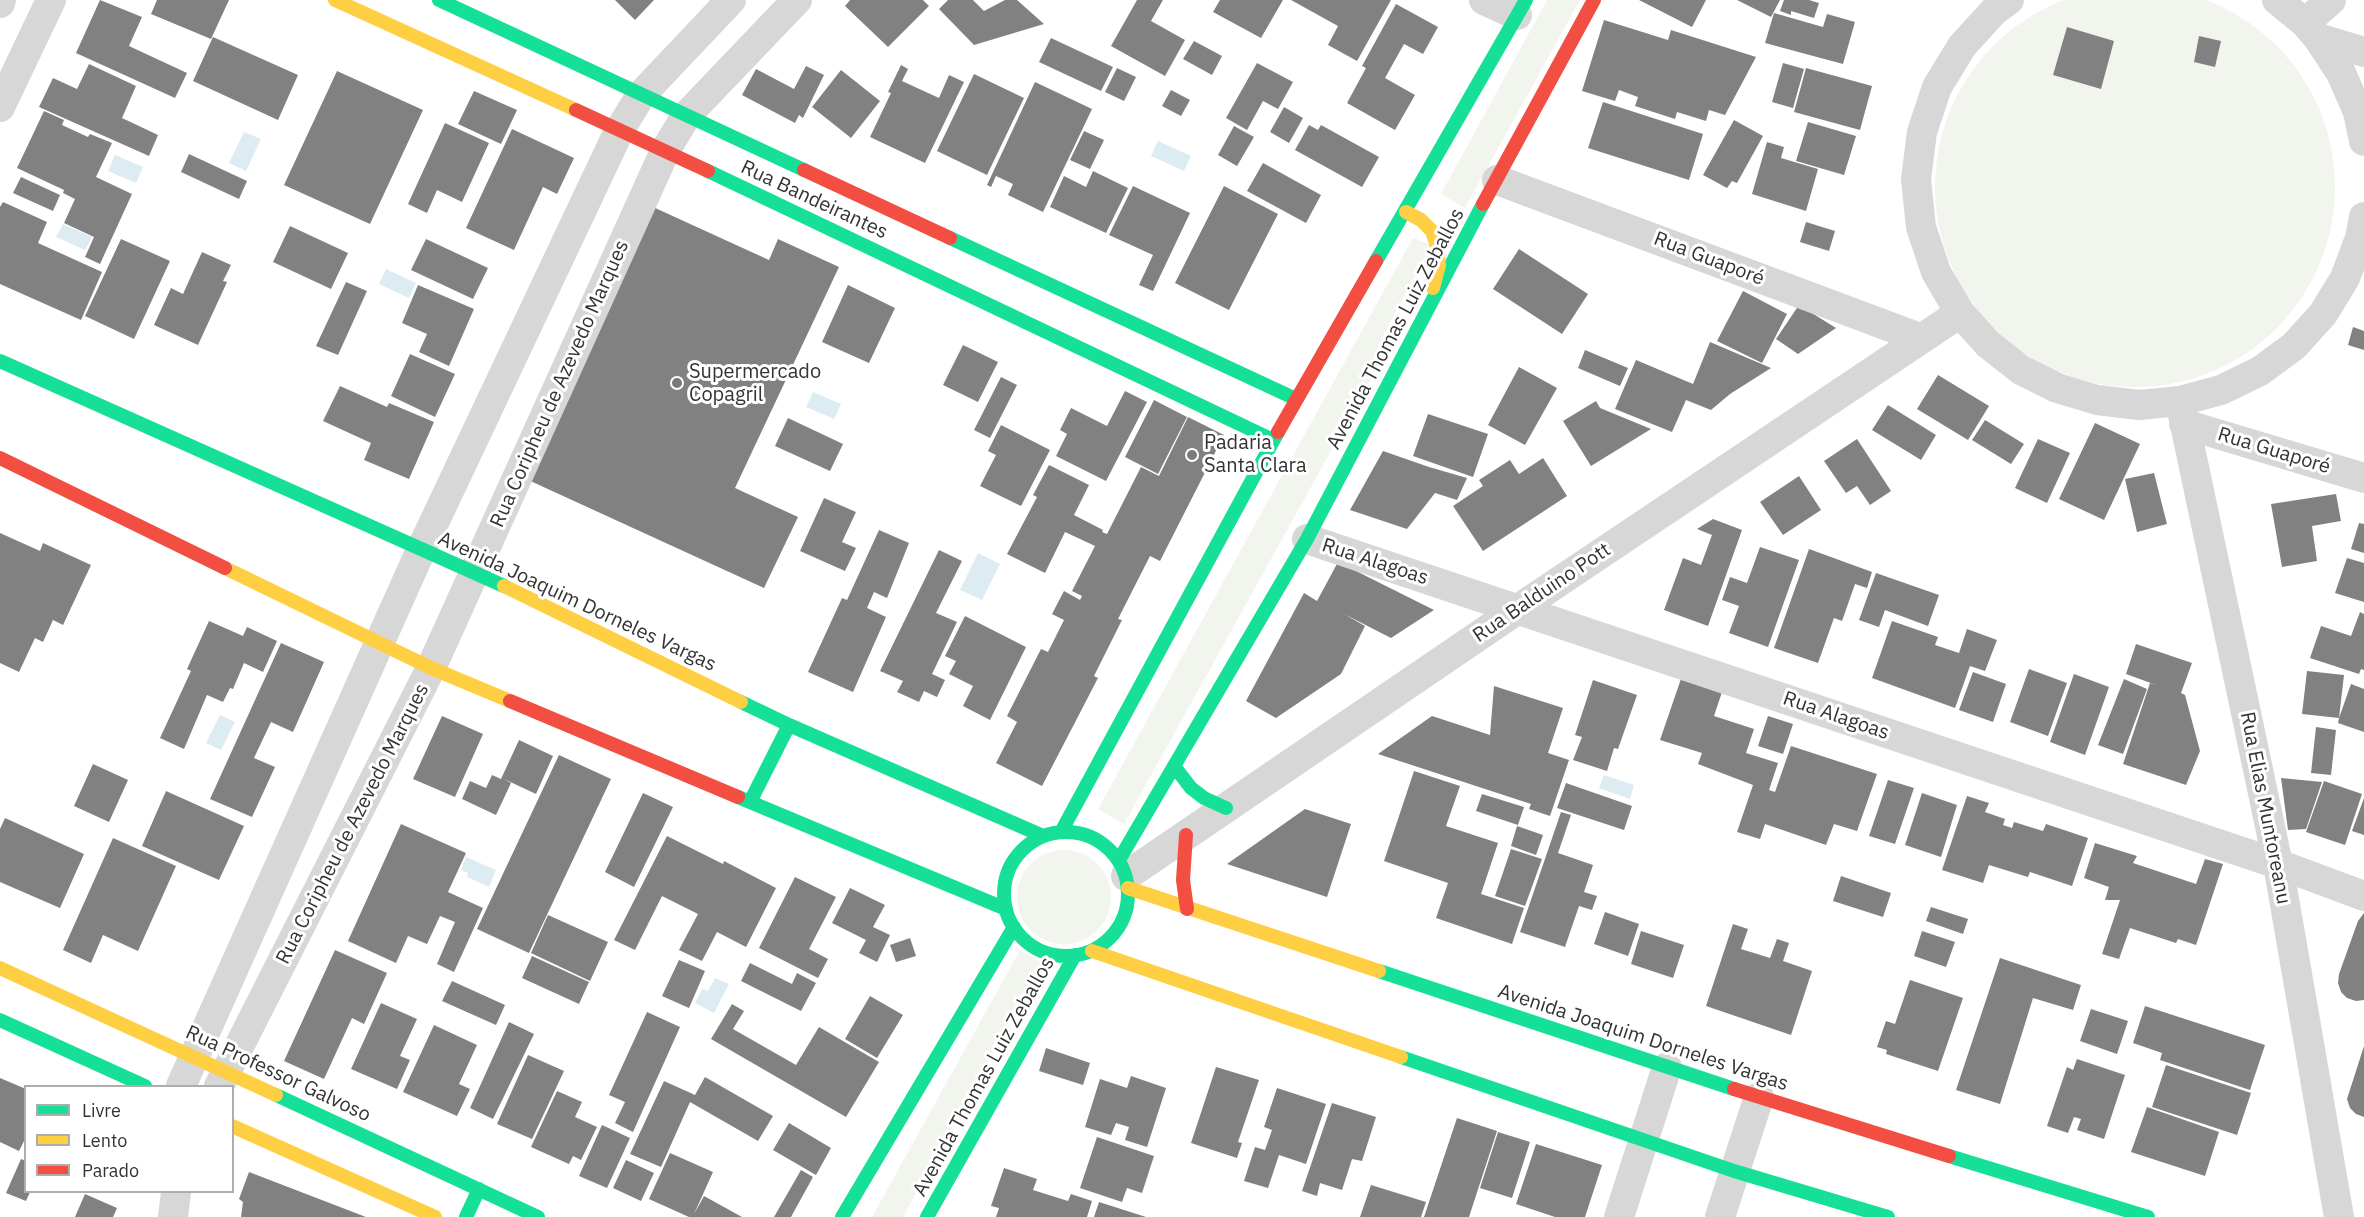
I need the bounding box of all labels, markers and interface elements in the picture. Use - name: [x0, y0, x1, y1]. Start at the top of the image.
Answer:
- street label: Rua Bandeirantes: [737, 155, 891, 245]
- street label: Avenida Thomas Luiz Zeballos: [1322, 204, 1470, 454]
- street label: Rua Guaporé: [1650, 227, 1768, 291]
- street label: Rua Coripheu de Azevedo Marques: [486, 237, 634, 531]
- place label: Supermercado Copagril: [689, 360, 821, 407]
- marker: Supermercado Copagril: [670, 376, 684, 390]
- street label: Rua Guaporé: [2215, 422, 2333, 480]
- place label: Padaria Santa Clara: [1204, 431, 1307, 478]
- marker: Padaria Santa Clara: [1185, 448, 1199, 462]
- street label: Avenida Joaquim Dorneles Vargas: [434, 527, 720, 677]
- street label: Rua Alagoas: [1319, 534, 1431, 590]
- street label: Rua Balduino Pott: [1469, 538, 1615, 648]
- street label: Rua Coripheu de Azevedo Marques: [272, 680, 434, 968]
- street label: Rua Alagoas: [1780, 687, 1892, 745]
- street label: Rua Elias Muntoreanu: [2235, 710, 2295, 906]
- street label: Avenida Thomas Luiz Zeballos: [908, 953, 1060, 1201]
- street label: Avenida Joaquim Dorneles Vargas: [1495, 980, 1791, 1096]
- street label: Rua Professor Galvoso: [182, 1021, 374, 1127]
- legend: [24, 1085, 234, 1193]
- text: Livre: [82, 1099, 121, 1122]
- text: Lento: [82, 1129, 127, 1152]
- text: Parado: [82, 1159, 139, 1182]

